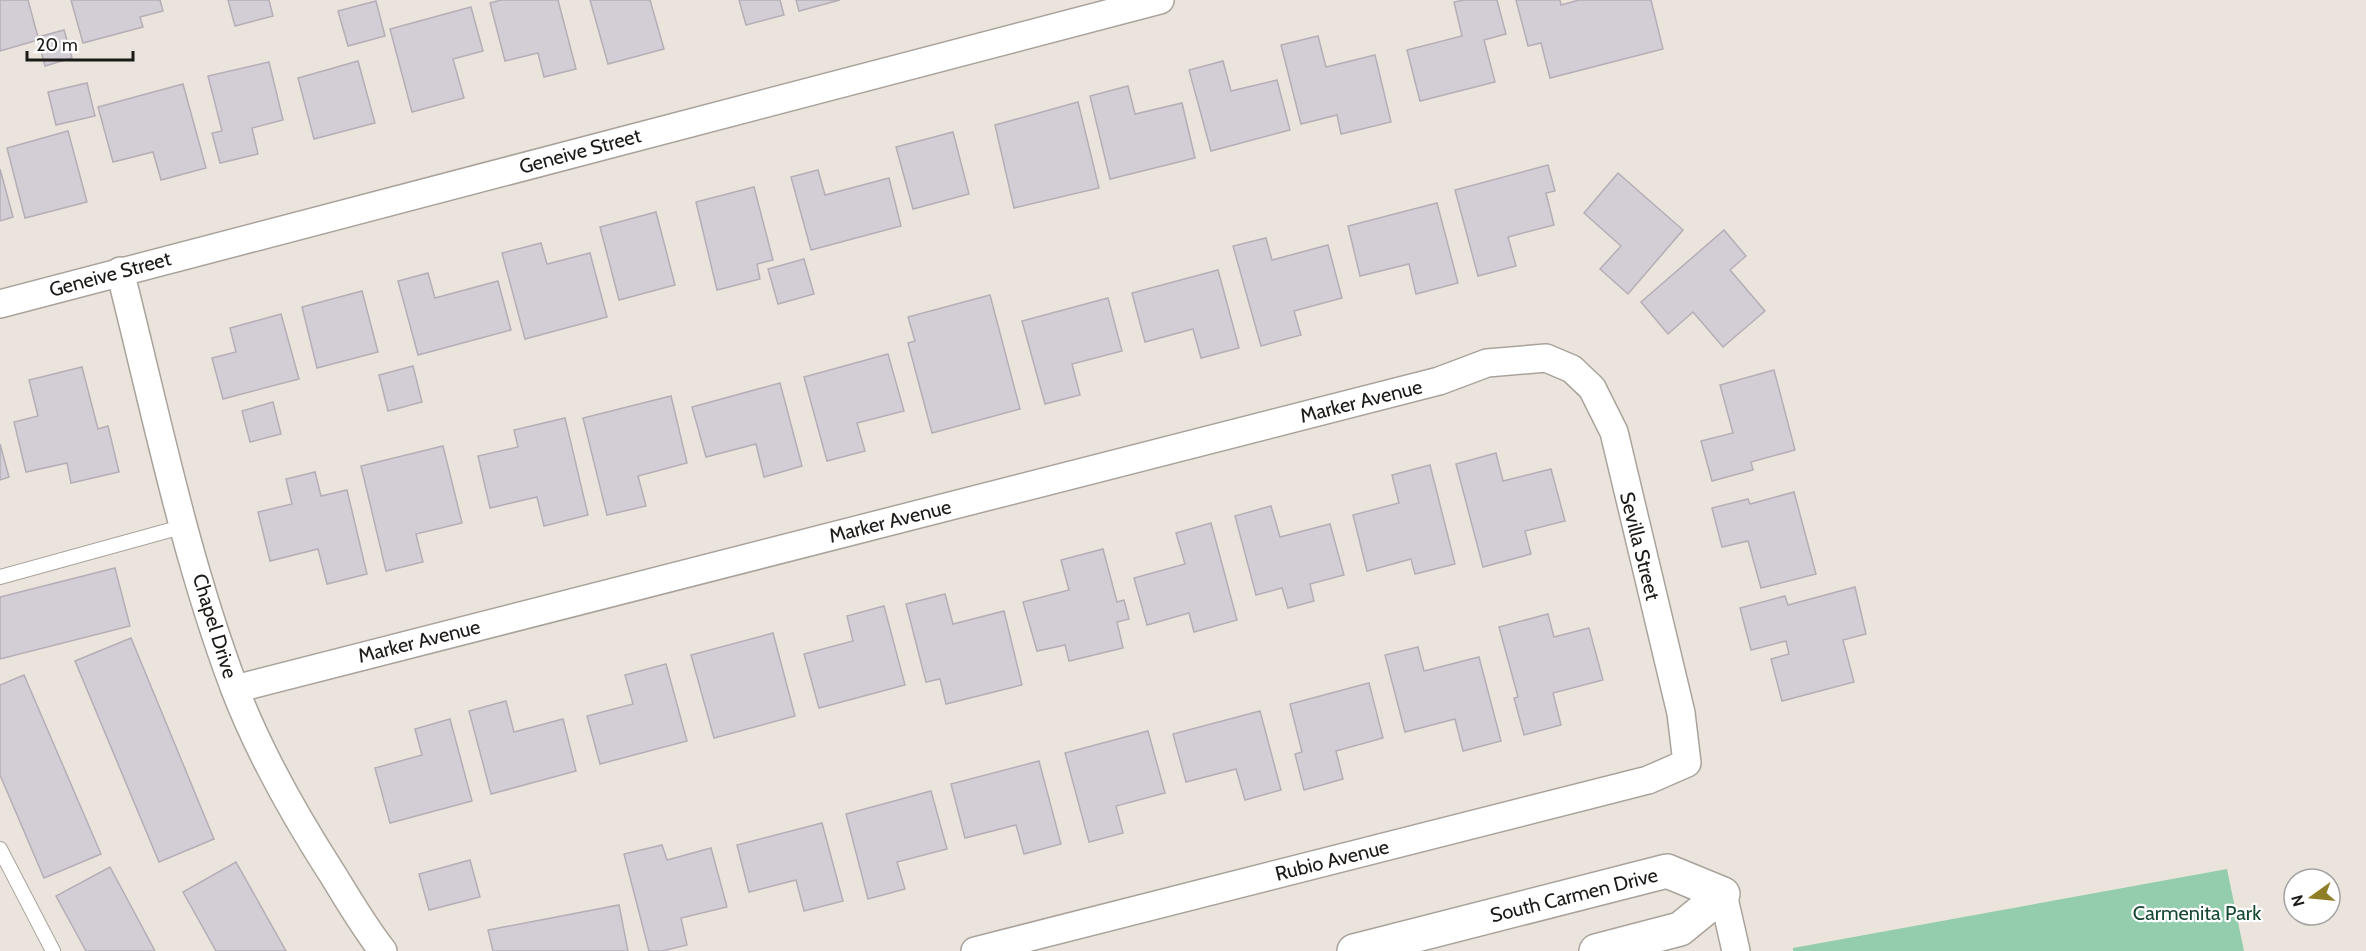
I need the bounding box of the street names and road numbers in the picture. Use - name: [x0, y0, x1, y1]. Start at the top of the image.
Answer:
- street label: Geneive Street: [517, 123, 644, 179]
- street label: Geneive Street: [47, 246, 174, 302]
- street label: Marker Avenue: [1297, 374, 1425, 428]
- street label: Sevilla Street: [1615, 489, 1665, 603]
- street label: Marker Avenue: [826, 494, 954, 548]
- street label: Chapel Drive: [188, 571, 242, 681]
- street label: Marker Avenue: [355, 614, 483, 668]
- street label: Rubio Avenue: [1273, 834, 1391, 886]
- street label: South Carmen Drive: [1488, 863, 1660, 927]

